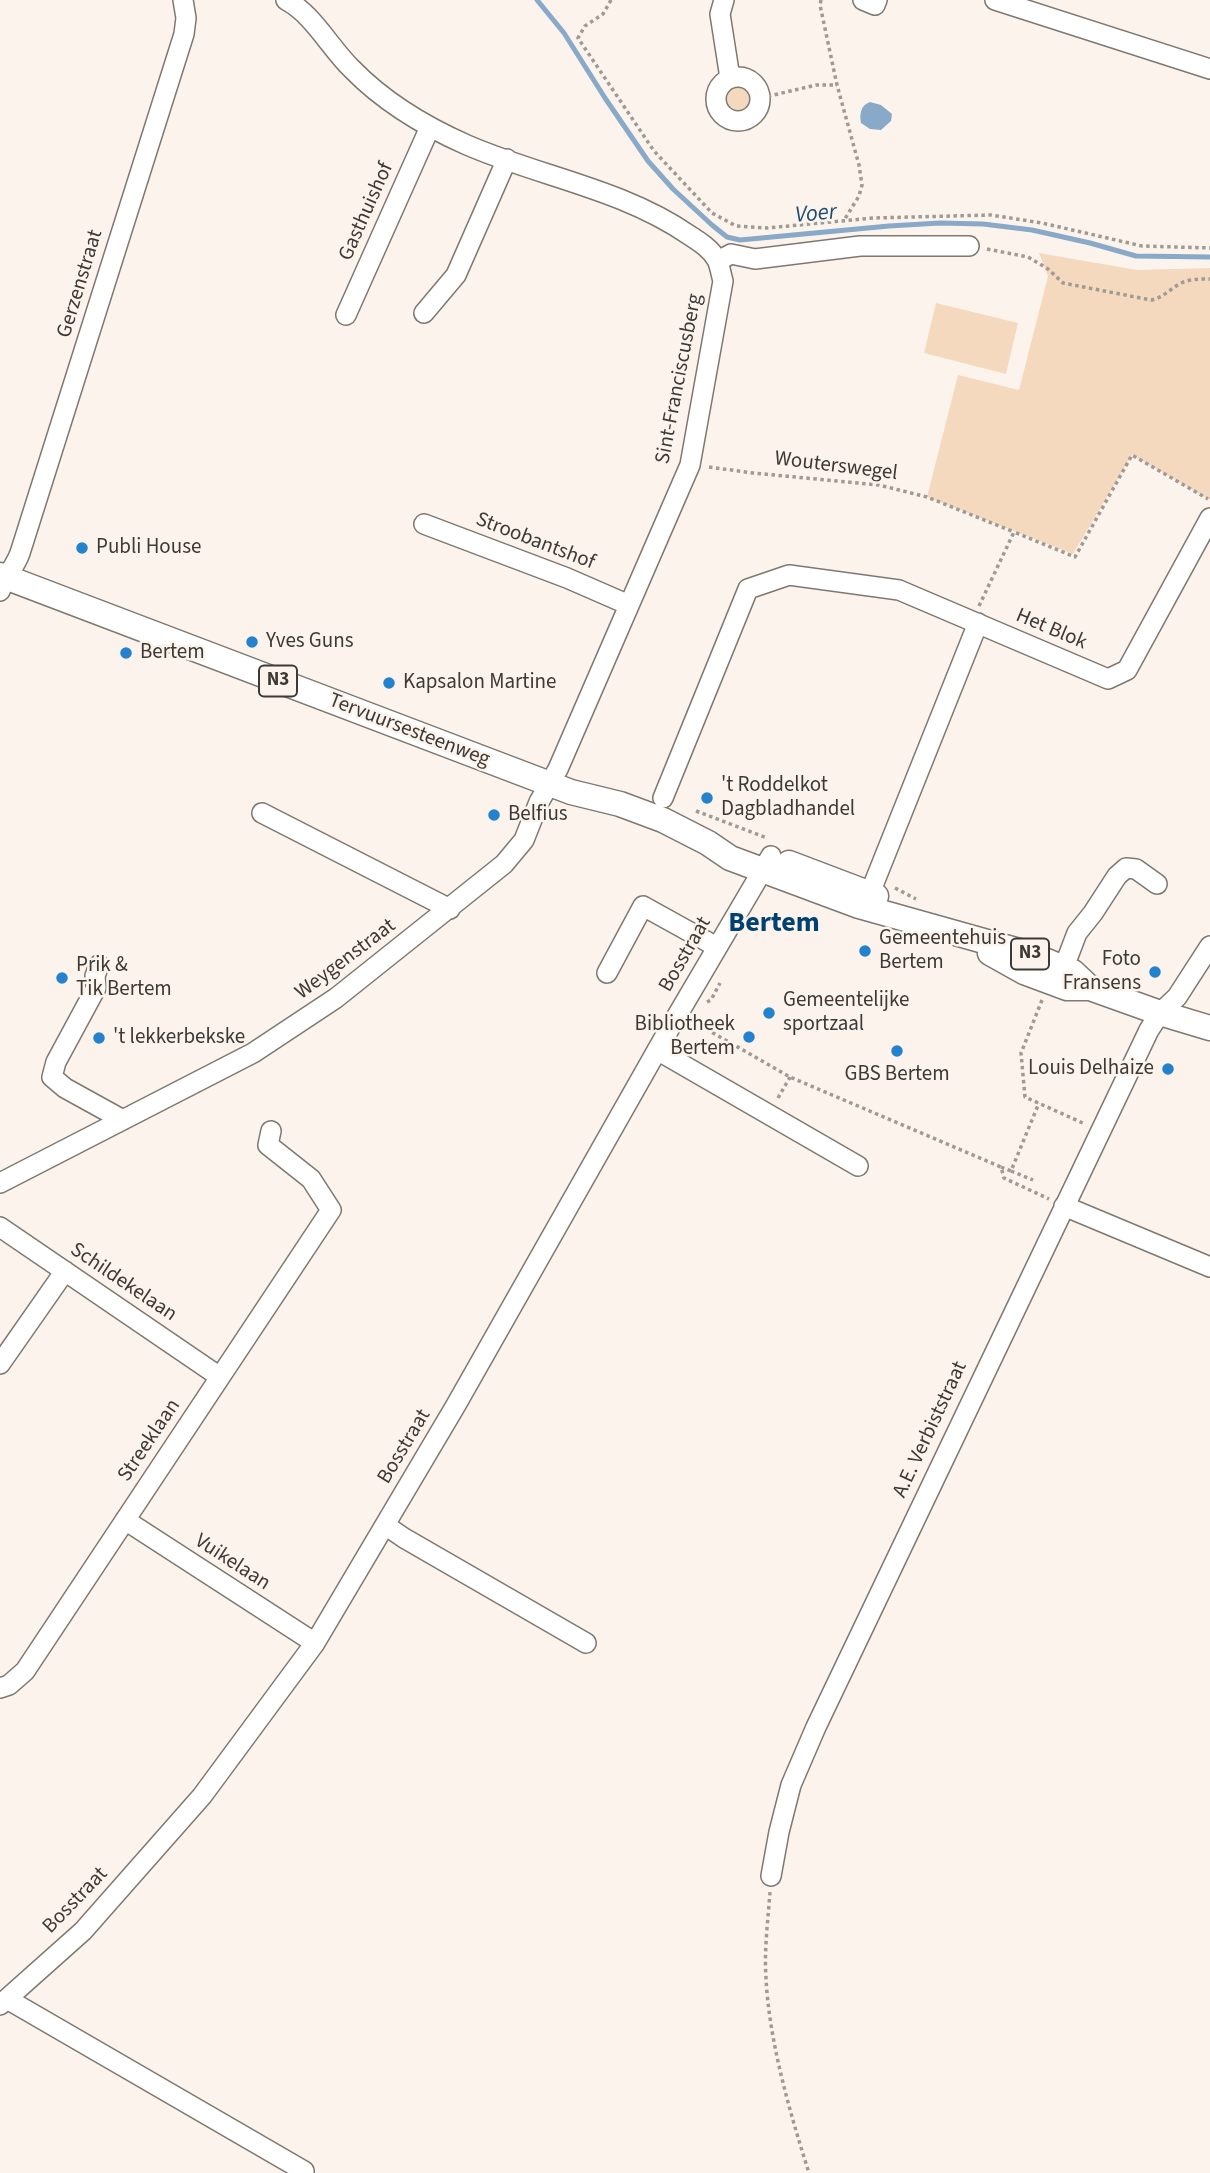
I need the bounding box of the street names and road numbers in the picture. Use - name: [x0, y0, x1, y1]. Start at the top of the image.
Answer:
- street label: Gasthuishof: [334, 159, 400, 265]
- street label: Gerzenstraat: [53, 227, 109, 341]
- street label: Sint-Franciscusberg: [651, 292, 709, 466]
- street label: Wouterswegel: [773, 447, 899, 487]
- street label: Stroobantshof: [472, 508, 598, 576]
- street label: Het Blok: [1012, 604, 1090, 656]
- road number: N3: [259, 666, 297, 696]
- street label: Tervuursesteenweg: [325, 689, 493, 773]
- street label: Bosstraat: [654, 913, 718, 997]
- street label: Weygenstraat: [291, 914, 401, 1006]
- road number: N3: [1011, 938, 1049, 970]
- street label: Schildekelaan: [65, 1238, 181, 1328]
- street label: A.E. Verbiststraat: [888, 1358, 974, 1502]
- street label: Streeklaan: [113, 1395, 187, 1487]
- street label: Bosstraat: [373, 1405, 437, 1489]
- street label: Vuikelaan: [189, 1529, 275, 1597]
- street label: Bosstraat: [38, 1862, 114, 1940]

